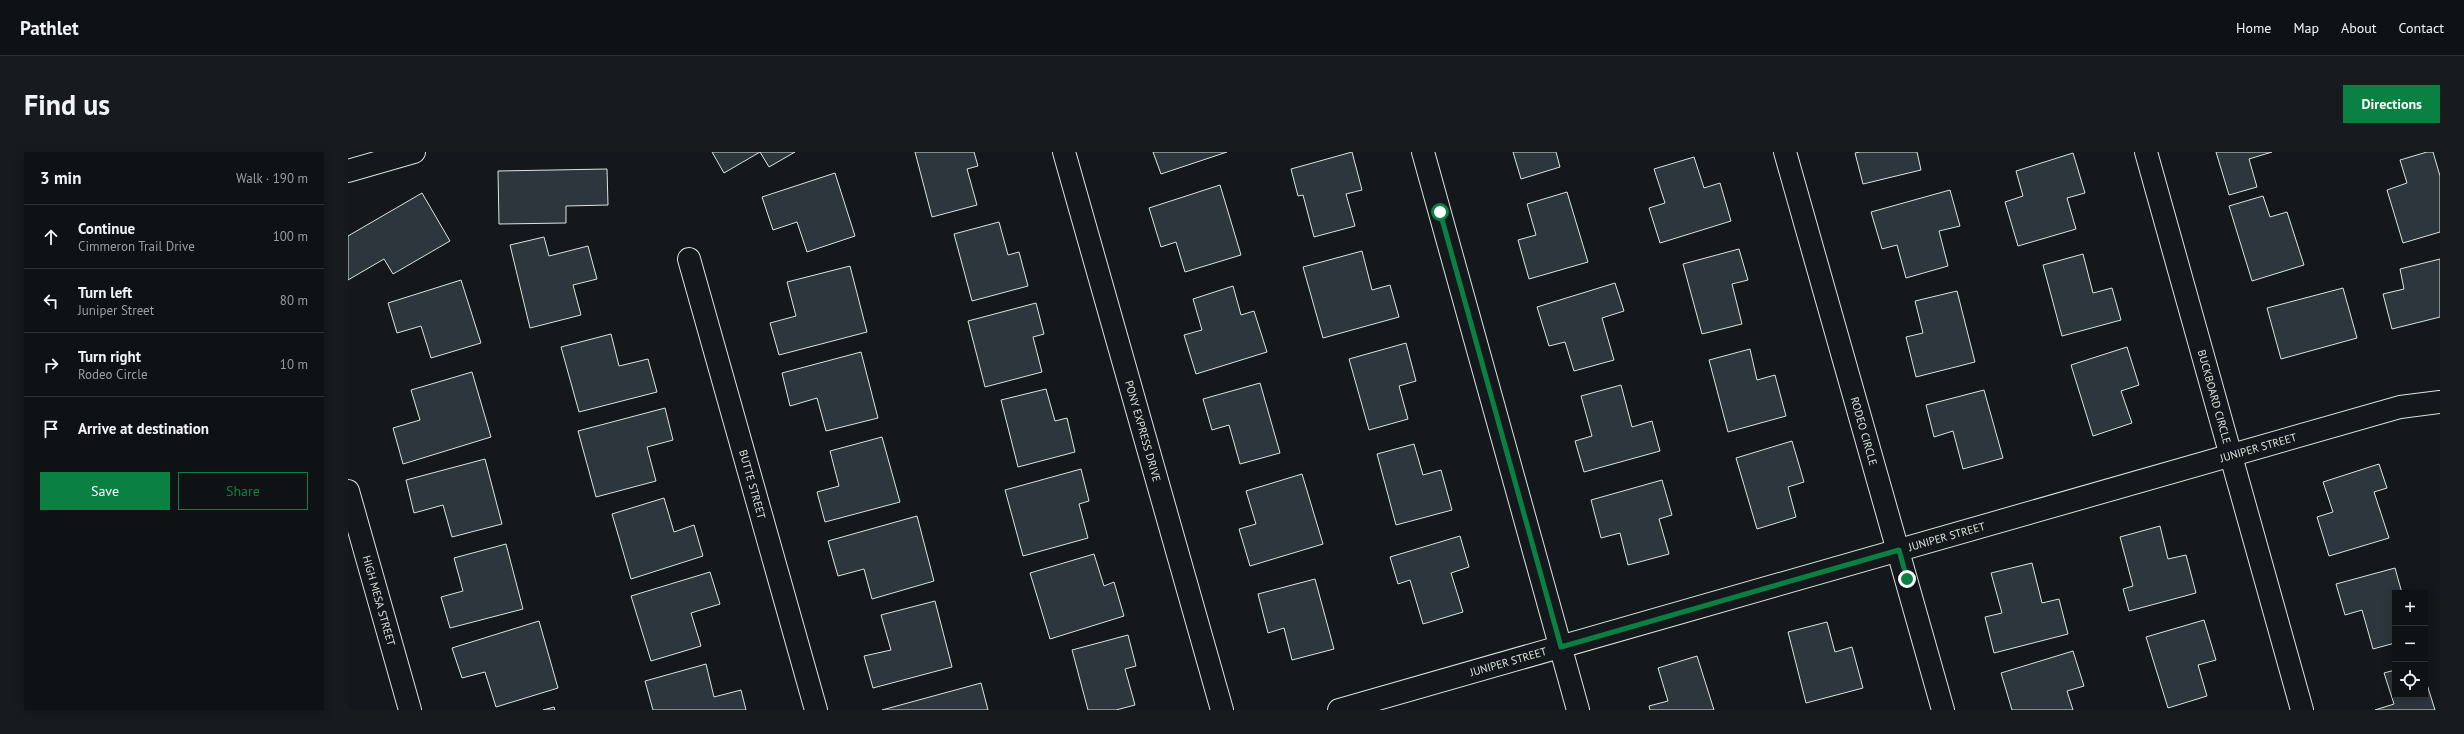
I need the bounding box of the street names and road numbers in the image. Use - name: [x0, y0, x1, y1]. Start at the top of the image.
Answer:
- street label: BUCKBOARD CIRCLE: [2195, 348, 2234, 445]
- street label: PONY EXPRESS DRIVE: [1122, 379, 1164, 483]
- street label: RODEO CIRCLE: [1848, 395, 1880, 467]
- street label: JUNIPER STREET: [2217, 430, 2298, 465]
- street label: BUTTE STREET: [736, 448, 769, 520]
- street label: JUNIPER STREET: [1906, 519, 1987, 554]
- street label: HIGH MESA STREET: [360, 554, 399, 648]
- street label: JUNIPER STREET: [1467, 644, 1548, 680]

